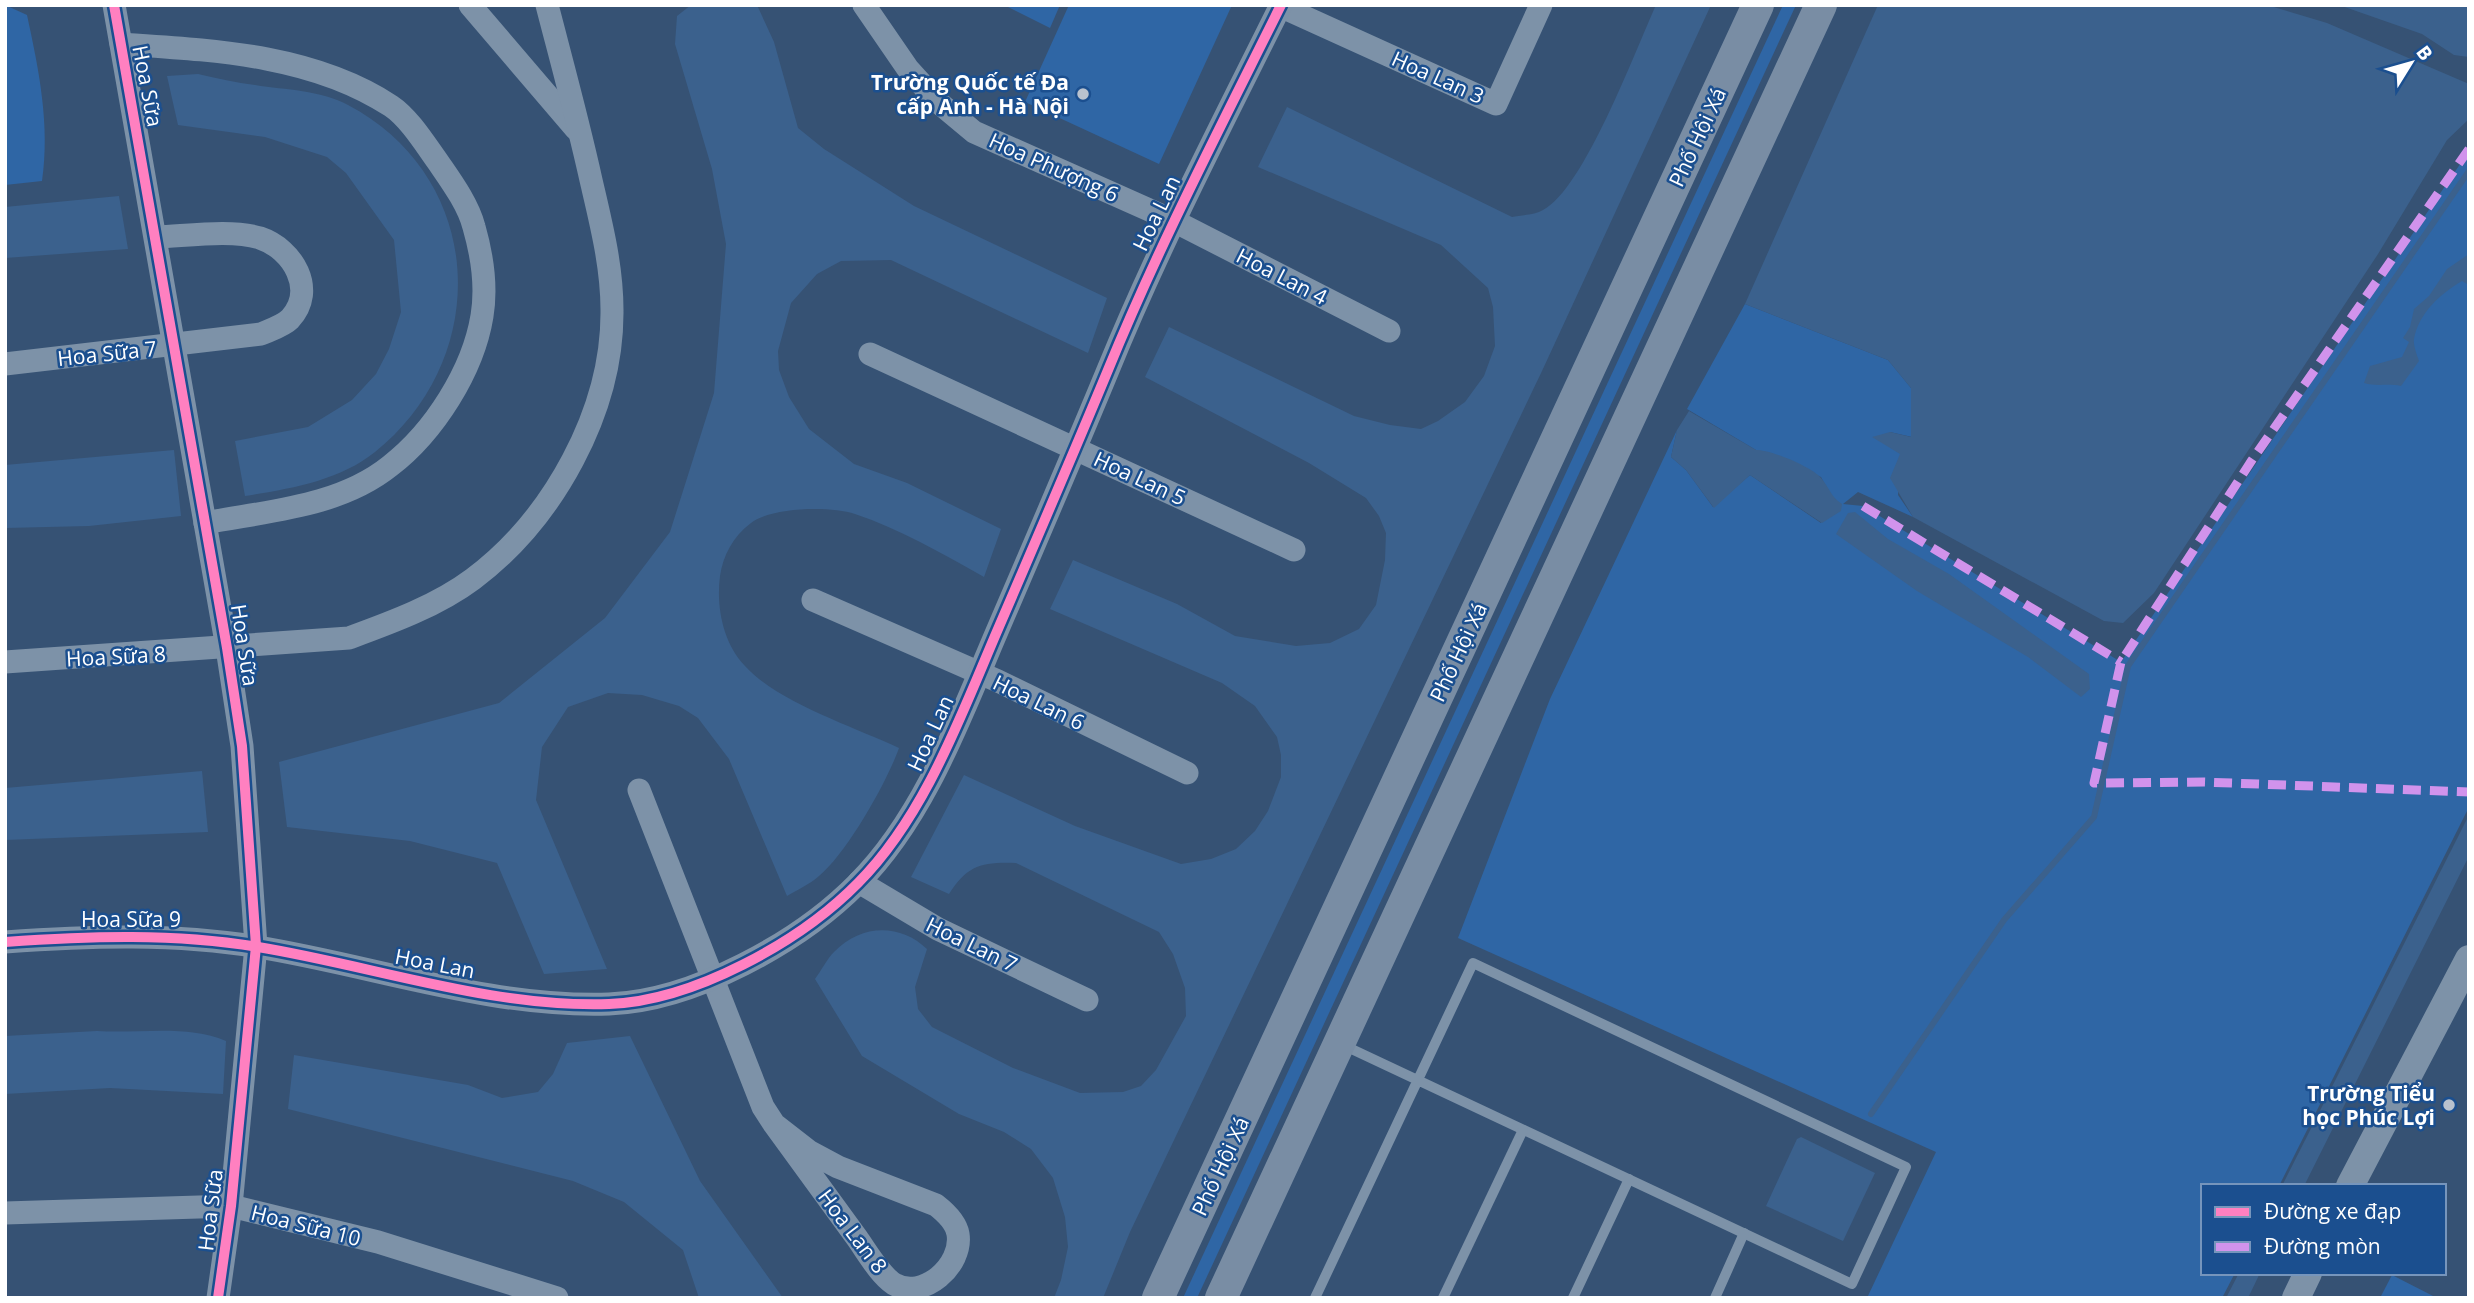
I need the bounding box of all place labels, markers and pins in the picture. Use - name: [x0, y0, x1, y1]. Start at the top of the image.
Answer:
- place label: Trường Quốc tế Đa cấp Anh - Hà Nội: [871, 68, 1069, 120]
- marker: Trường Quốc tế Đa cấp Anh - Hà Nội: [1075, 86, 1091, 102]
- place label: Trường Tiểu học Phúc Lợi: [2302, 1079, 2435, 1131]
- marker: Trường Tiểu học Phúc Lợi: [2441, 1097, 2457, 1113]

